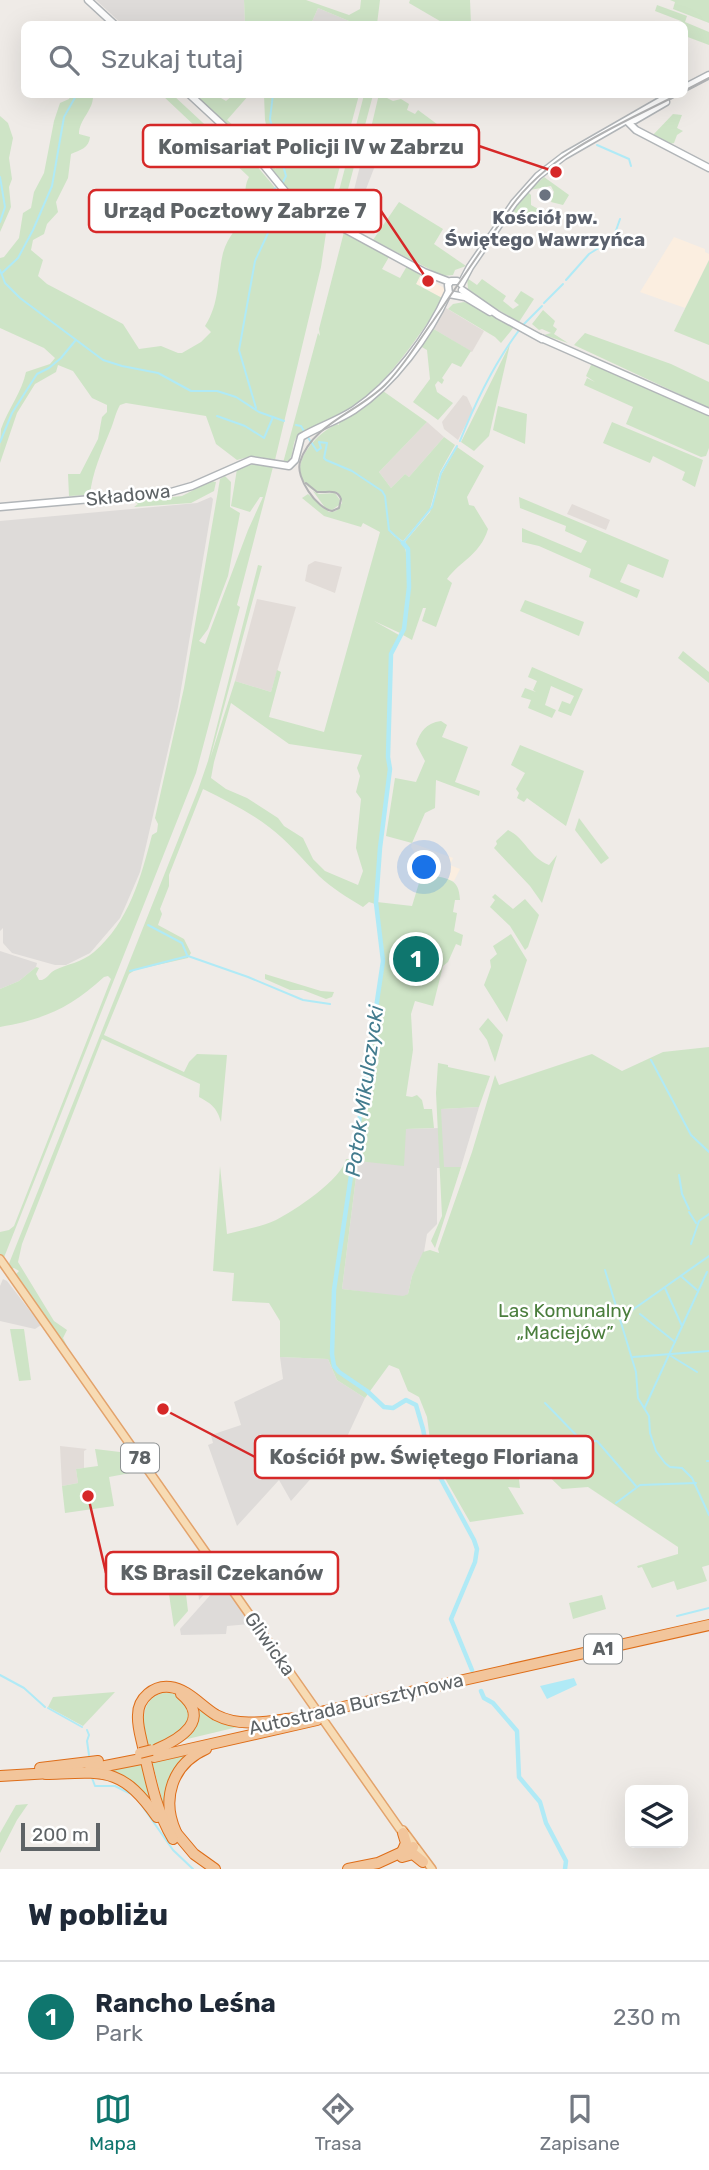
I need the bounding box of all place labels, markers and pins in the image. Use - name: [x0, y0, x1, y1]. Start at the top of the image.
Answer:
- callout: Komisariat Policji IV w Zabrzu: [143, 125, 479, 167]
- marker: Kościół pw. Świętego Wawrzyńca: [537, 187, 553, 203]
- callout: Urząd Pocztowy Zabrze 7: [89, 190, 381, 232]
- place label: Kościół pw. Świętego Wawrzyńca: [445, 206, 645, 251]
- pin: 1: [393, 933, 439, 985]
- callout: Kościół pw. Świętego Floriana: [255, 1436, 593, 1478]
- callout: KS Brasil Czekanów: [106, 1552, 338, 1594]

